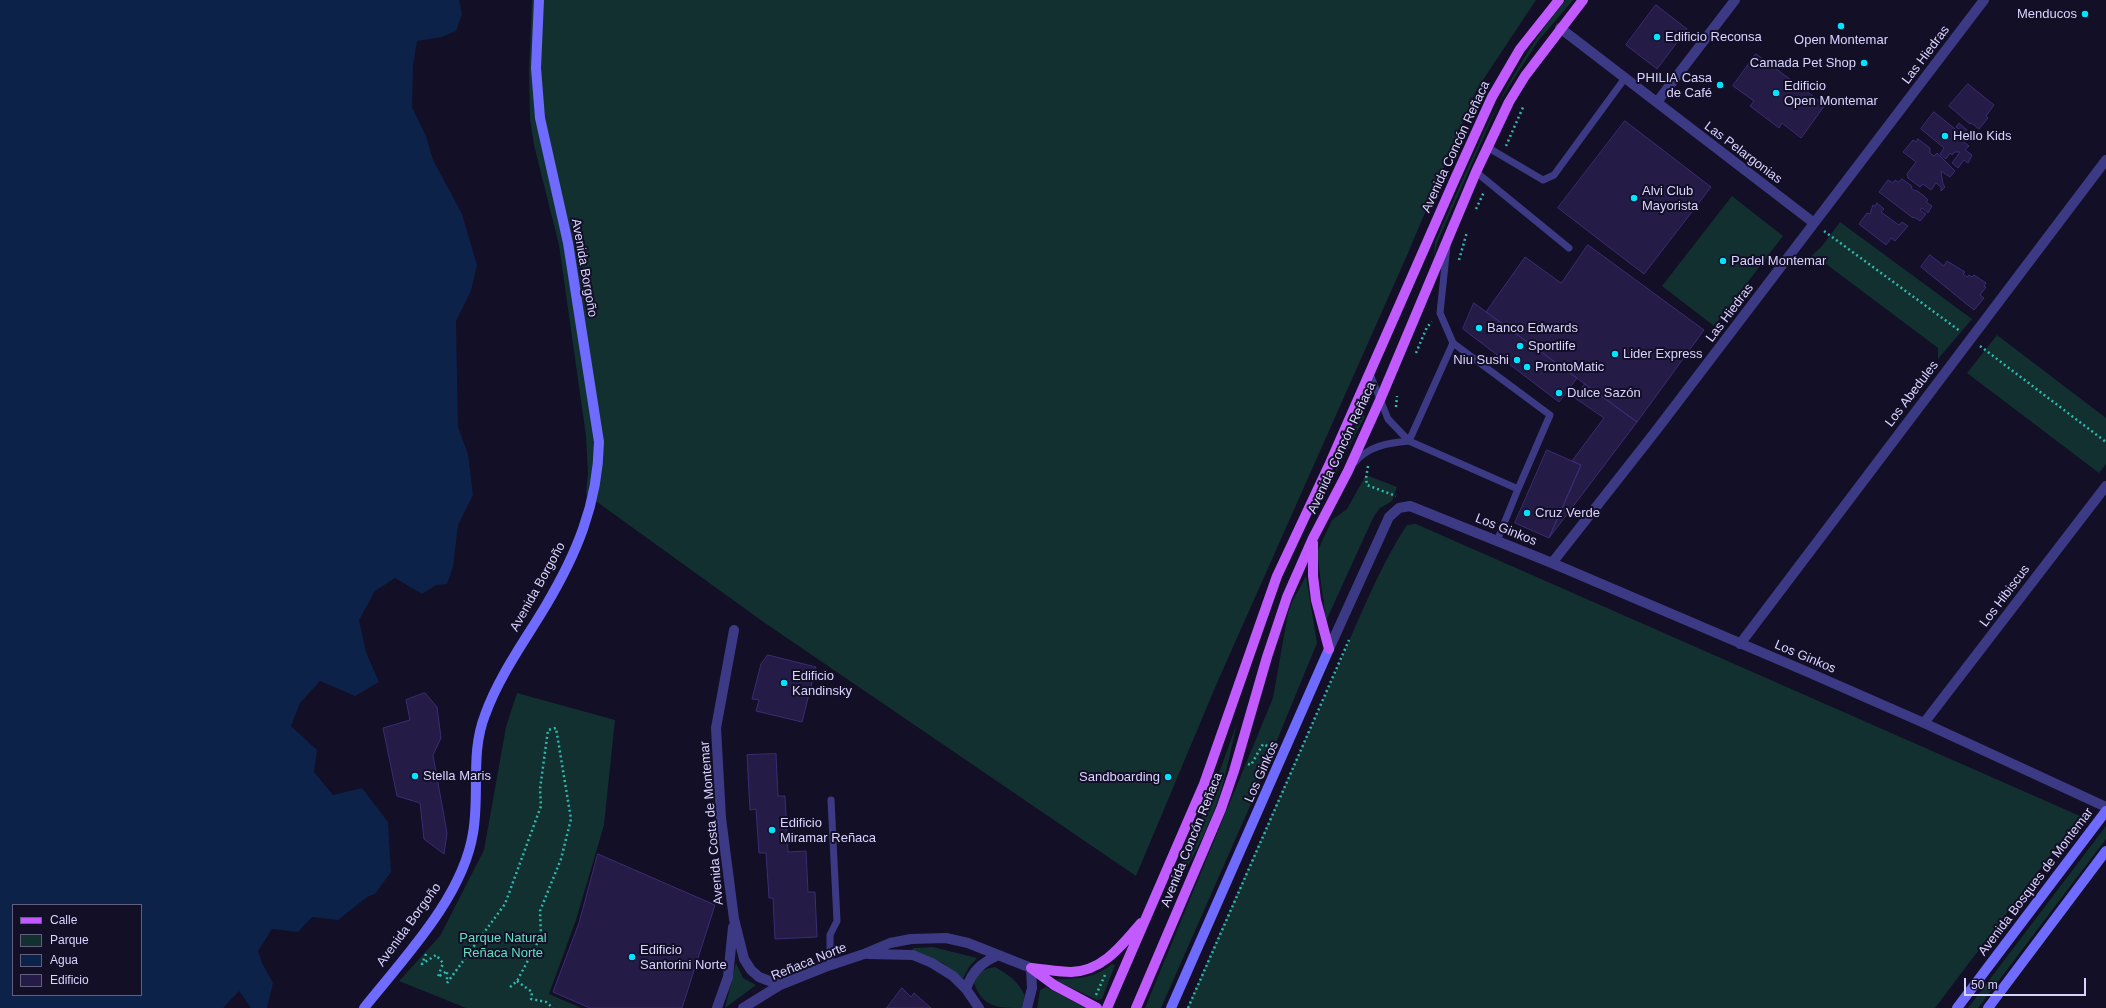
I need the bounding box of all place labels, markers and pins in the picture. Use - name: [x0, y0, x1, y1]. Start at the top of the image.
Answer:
- place label: Menducos: [2017, 6, 2077, 22]
- marker: Menducos: [2080, 9, 2090, 19]
- marker: Open Montemar: [1836, 21, 1846, 31]
- place label: Edificio Reconsa: [1665, 29, 1762, 45]
- marker: Edificio Reconsa: [1652, 32, 1662, 42]
- place label: Open Montemar: [1794, 32, 1888, 48]
- place label: Camada Pet Shop: [1750, 55, 1856, 71]
- marker: Camada Pet Shop: [1859, 58, 1869, 68]
- place label: PHILIA Casa de Café: [1637, 70, 1712, 101]
- place label: Edificio Open Montemar: [1784, 78, 1878, 109]
- marker: PHILIA Casa de Café: [1715, 80, 1725, 90]
- marker: Edificio Open Montemar: [1771, 88, 1781, 98]
- place label: Hello Kids: [1953, 128, 2012, 144]
- marker: Hello Kids: [1940, 131, 1950, 141]
- place label: Alvi Club Mayorista: [1642, 183, 1698, 214]
- marker: Alvi Club Mayorista: [1629, 193, 1639, 203]
- place label: Padel Montemar: [1731, 253, 1826, 269]
- marker: Padel Montemar: [1718, 256, 1728, 266]
- place label: Banco Edwards: [1487, 320, 1578, 336]
- marker: Banco Edwards: [1474, 323, 1484, 333]
- place label: Sportlife: [1528, 338, 1576, 354]
- marker: Sportlife: [1515, 341, 1525, 351]
- place label: Lider Express: [1623, 346, 1702, 362]
- marker: Lider Express: [1610, 349, 1620, 359]
- place label: Niu Sushi: [1453, 352, 1509, 368]
- marker: Niu Sushi: [1512, 355, 1522, 365]
- place label: ProntoMatic: [1535, 359, 1604, 375]
- marker: ProntoMatic: [1522, 362, 1532, 372]
- place label: Dulce Sazón: [1567, 385, 1641, 401]
- marker: Dulce Sazón: [1554, 388, 1564, 398]
- place label: Cruz Verde: [1535, 505, 1600, 521]
- marker: Cruz Verde: [1522, 508, 1532, 518]
- place label: Edificio Kandinsky: [792, 668, 852, 699]
- marker: Edificio Kandinsky: [779, 678, 789, 688]
- place label: Stella Maris: [423, 768, 491, 784]
- place label: Sandboarding: [1079, 769, 1160, 785]
- marker: Stella Maris: [410, 771, 420, 781]
- marker: Sandboarding: [1163, 772, 1173, 782]
- place label: Edificio Miramar Reñaca: [780, 815, 876, 846]
- marker: Edificio Miramar Reñaca: [767, 825, 777, 835]
- place label: Edificio Santorini Norte: [640, 942, 727, 973]
- marker: Edificio Santorini Norte: [627, 952, 637, 962]

